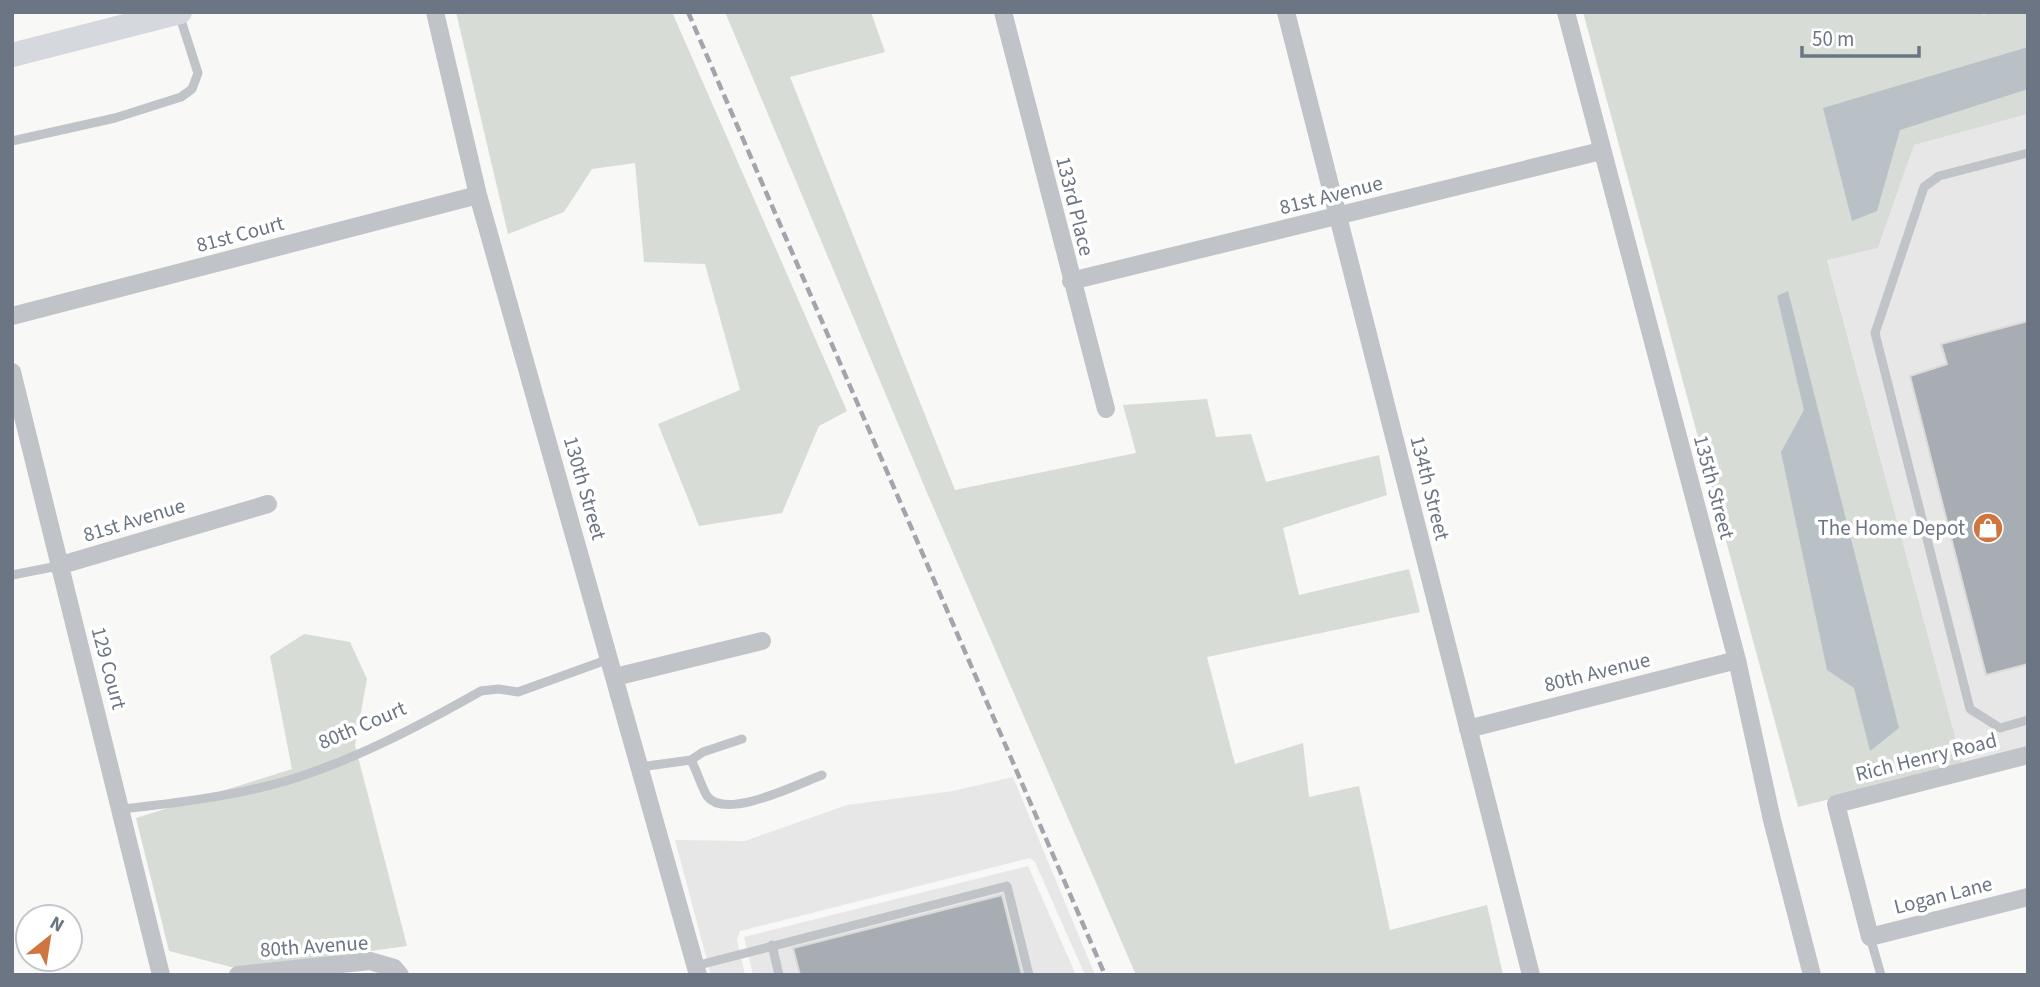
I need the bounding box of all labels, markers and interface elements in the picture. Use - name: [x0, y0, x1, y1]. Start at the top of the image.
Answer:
- scale bar: [1802, 14, 1919, 58]
- text: 50 m: [1812, 24, 1854, 54]
- street label: 133rd Place: [1048, 153, 1102, 259]
- street label: 81st Avenue: [1276, 168, 1386, 222]
- street label: 81st Court: [193, 208, 287, 260]
- street label: 135th Street: [1686, 432, 1742, 542]
- street label: 130th Street: [556, 433, 614, 543]
- street label: 134th Street: [1403, 433, 1457, 543]
- street label: 81st Avenue: [79, 490, 189, 550]
- shop icon: The Home Depot: [1971, 511, 2005, 545]
- place label: The Home Depot: [1818, 513, 1965, 543]
- street label: 129 Court: [84, 623, 134, 713]
- street label: 80th Avenue: [1541, 644, 1653, 700]
- street label: 80th Court: [313, 693, 411, 757]
- street label: Rich Henry Road: [1852, 725, 2000, 789]
- street label: Logan Lane: [1891, 868, 1995, 922]
- north arrow: [14, 903, 84, 973]
- text: N: [45, 910, 69, 939]
- street label: 80th Avenue: [259, 927, 369, 965]

